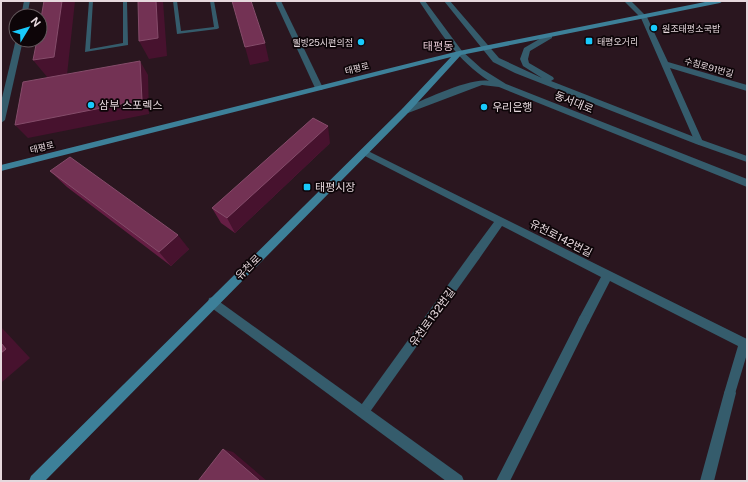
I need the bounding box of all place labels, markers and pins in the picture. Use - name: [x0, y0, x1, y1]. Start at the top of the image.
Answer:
- marker: 원조태평소국밥: [649, 23, 659, 33]
- place label: 원조태평소국밥: [662, 23, 721, 34]
- marker: 태평오거리: [584, 36, 594, 46]
- place label: 태평오거리: [597, 36, 638, 47]
- place label: 웰빙25시편의점: [292, 37, 353, 48]
- marker: 웰빙25시편의점: [356, 37, 366, 47]
- place label: 삼부 스포렉스: [99, 99, 162, 111]
- marker: 삼부 스포렉스: [86, 100, 96, 110]
- place label: 우리은행: [492, 101, 532, 113]
- marker: 우리은행: [479, 102, 489, 112]
- place label: 태평시장: [315, 181, 355, 193]
- marker: 태평시장: [302, 182, 312, 192]

